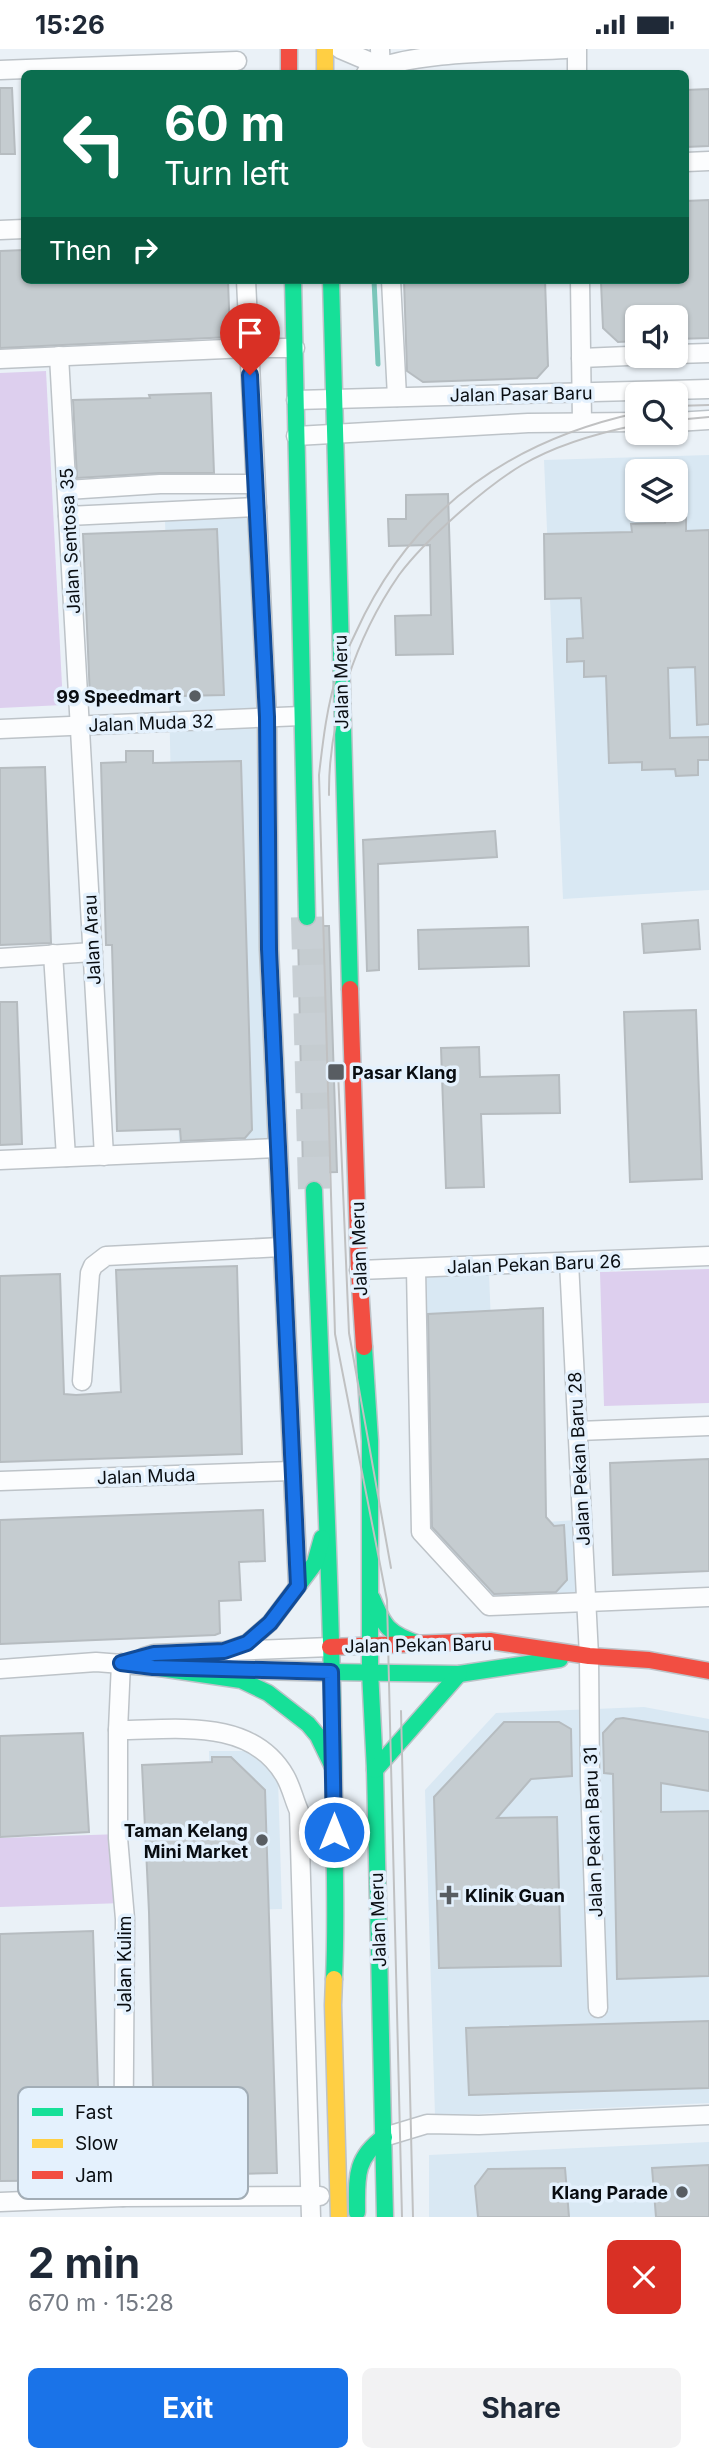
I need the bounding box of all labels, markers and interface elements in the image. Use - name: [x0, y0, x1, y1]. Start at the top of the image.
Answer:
- text: 15:26: [35, 9, 105, 40]
- text: 60 m: [164, 94, 285, 153]
- icon: left: [49, 98, 140, 189]
- text: Turn left: [164, 154, 289, 193]
- icon: right: [126, 231, 164, 269]
- text: Then: [49, 235, 112, 266]
- pin: [220, 303, 280, 375]
- map controls: [625, 305, 688, 522]
- button: sound: [625, 305, 688, 368]
- icon: arrive: [231, 314, 269, 352]
- street label: Jalan Pasar Baru: [449, 382, 593, 406]
- button: search: [625, 382, 688, 445]
- button: layers: [625, 459, 688, 522]
- street label: Jalan Sentosa 35: [56, 467, 84, 615]
- street label: Jalan Meru: [330, 634, 352, 730]
- place label: 99 Speedmart: [56, 686, 181, 707]
- marker: 99 Speedmart: [187, 688, 203, 704]
- street label: Jalan Muda 32: [88, 710, 214, 736]
- street label: Jalan Arau: [79, 894, 105, 986]
- marker: Pasar Klang: [326, 1062, 346, 1082]
- place label: Pasar Klang: [352, 1062, 457, 1083]
- street label: Jalan Meru: [347, 1201, 371, 1297]
- street label: Jalan Pekan Baru 26: [446, 1250, 622, 1278]
- street label: Jalan Pekan Baru 28: [564, 1371, 594, 1547]
- street label: Jalan Muda: [96, 1464, 196, 1488]
- street label: Jalan Pekan Baru: [344, 1633, 492, 1657]
- street label: Jalan Pekan Baru 31: [580, 1746, 606, 1918]
- position arrow: [297, 1795, 371, 1869]
- place label: Taman Kelang Mini Market: [124, 1820, 248, 1862]
- marker: Taman Kelang Mini Market: [254, 1832, 270, 1848]
- street label: Jalan Meru: [366, 1872, 390, 1968]
- marker: Klinik Guan: [439, 1885, 459, 1905]
- place label: Klinik Guan: [465, 1885, 565, 1906]
- street label: Jalan Kulim: [114, 1915, 135, 2013]
- legend: [18, 2087, 248, 2199]
- text: Fast: [75, 2101, 113, 2124]
- text: Slow: [75, 2132, 118, 2155]
- text: Jam: [75, 2164, 113, 2187]
- place label: Klang Parade: [551, 2182, 668, 2203]
- marker: Klang Parade: [674, 2184, 690, 2200]
- text: 2 min: [28, 2237, 140, 2288]
- button: close: [607, 2240, 681, 2314]
- text: 670 m · 15:28: [28, 2289, 174, 2317]
- button: Exit: [28, 2368, 348, 2448]
- button: Share: [362, 2368, 681, 2448]

